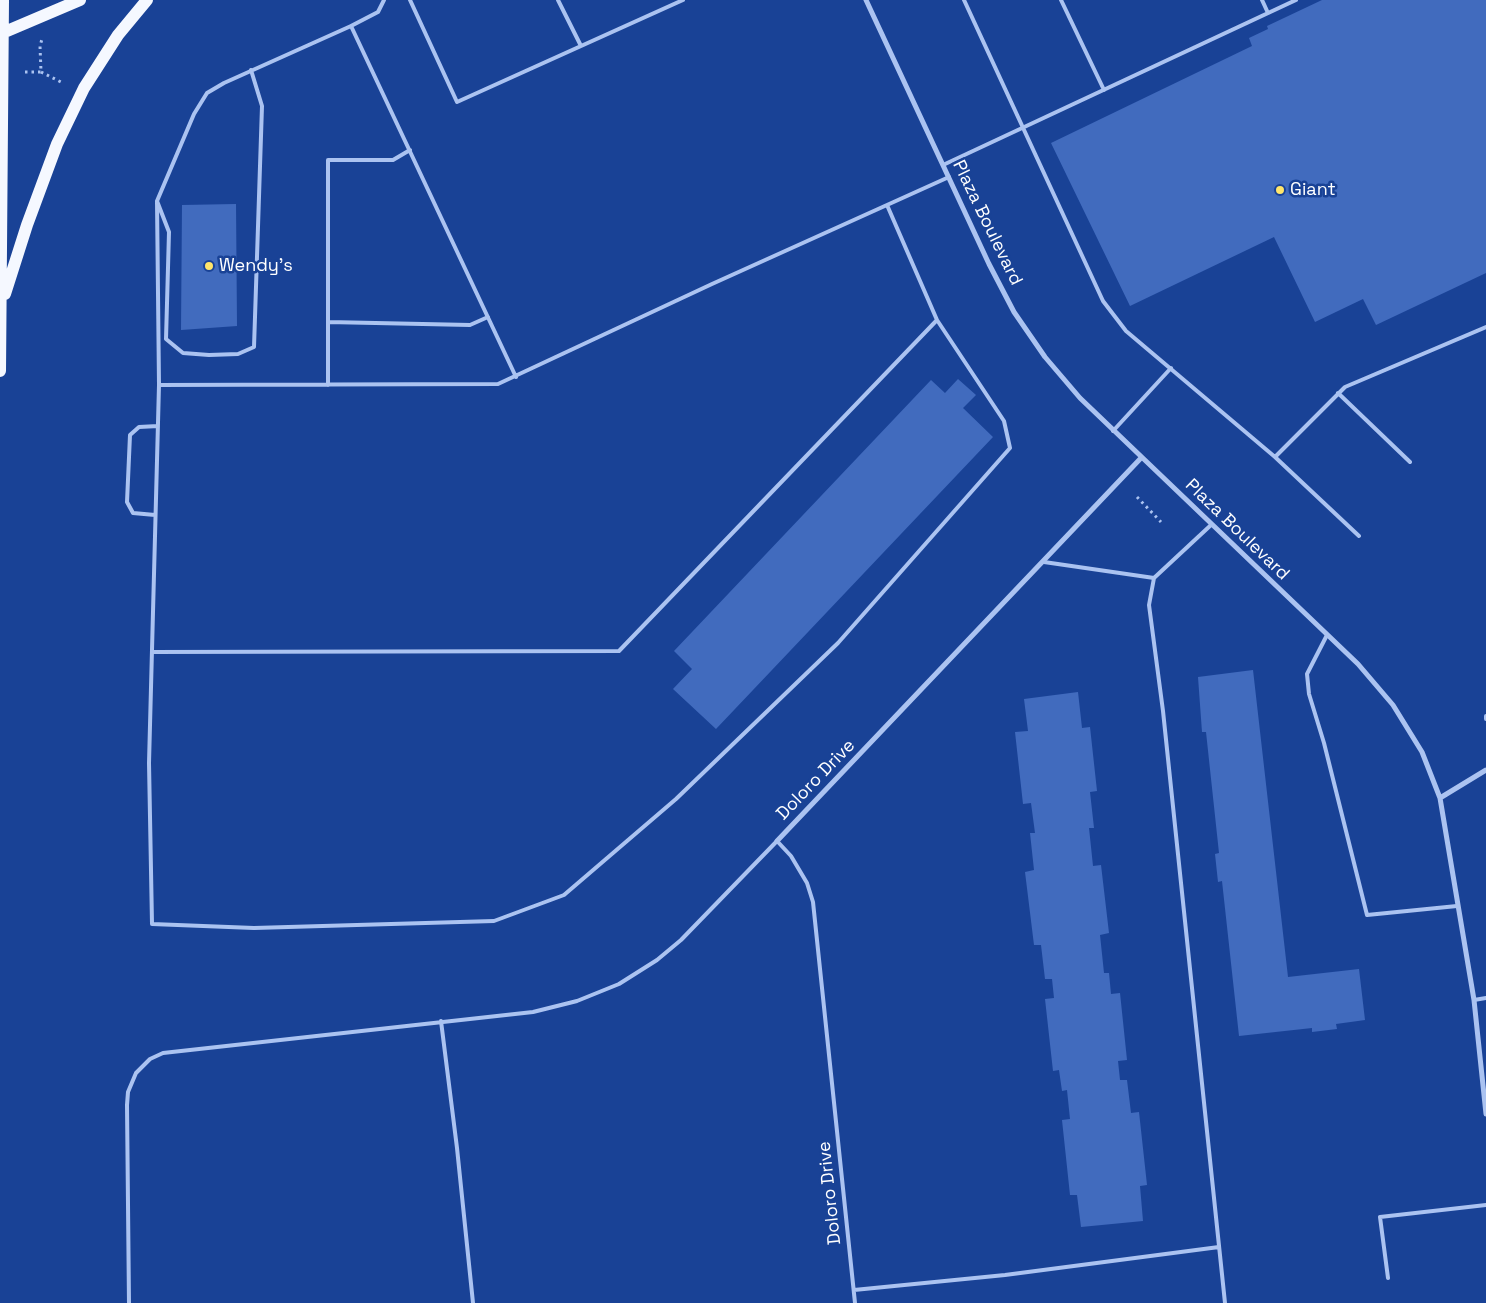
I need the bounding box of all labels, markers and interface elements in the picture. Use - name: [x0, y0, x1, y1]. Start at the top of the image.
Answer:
- street label: Plaza Boulevard: [947, 157, 1027, 289]
- place label: Giant: [1290, 179, 1336, 201]
- marker: Giant: [1274, 184, 1286, 196]
- place label: Wendy's: [219, 255, 293, 277]
- marker: Wendy's: [203, 260, 215, 272]
- street label: Plaza Boulevard: [1180, 475, 1294, 585]
- street label: Doloro Drive: [772, 735, 860, 825]
- street label: Doloro Drive: [814, 1140, 846, 1246]

